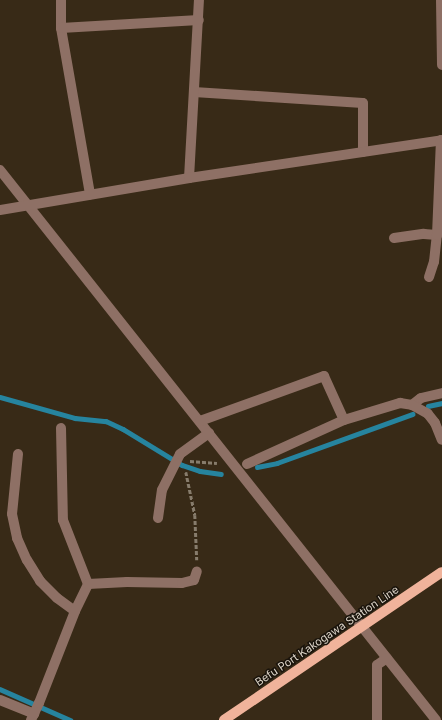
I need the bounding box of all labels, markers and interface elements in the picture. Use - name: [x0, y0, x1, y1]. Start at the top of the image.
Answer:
- street label: Befu Port Kakogawa Station Line: [253, 583, 401, 689]

